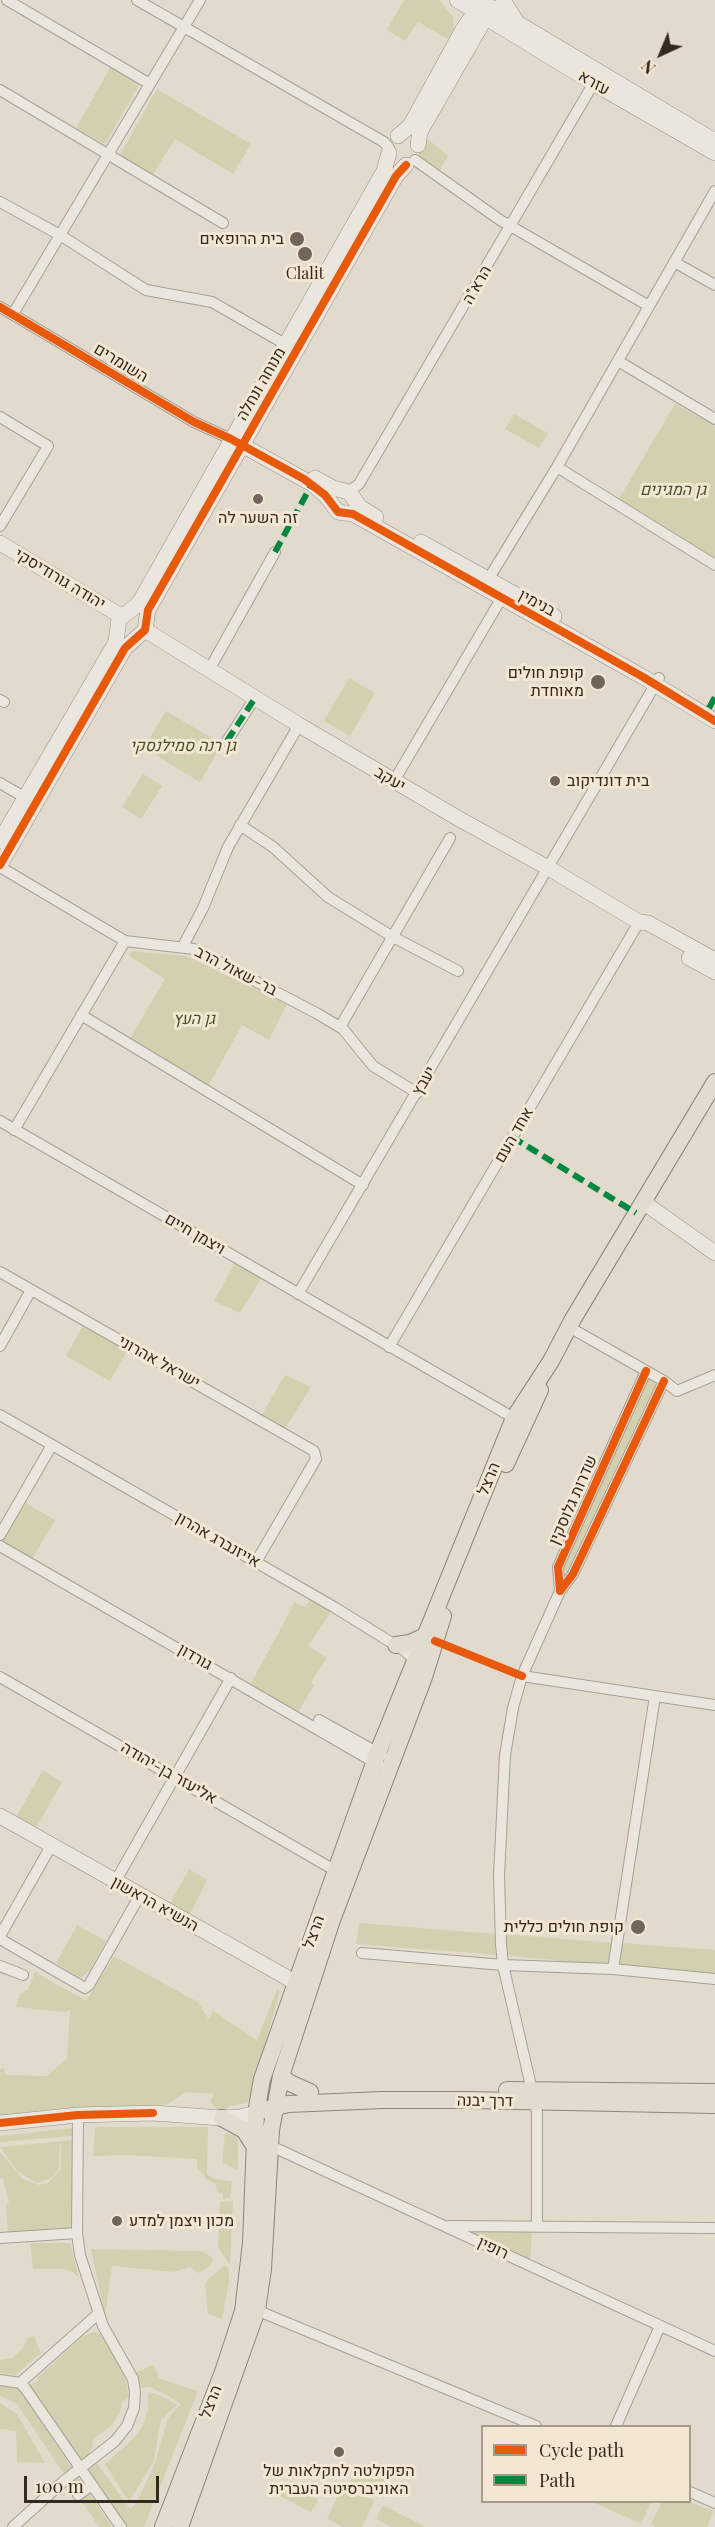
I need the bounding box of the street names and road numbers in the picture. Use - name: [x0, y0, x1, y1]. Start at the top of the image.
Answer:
- street label: עזרא: [575, 66, 613, 100]
- street label: הרא"ה: [458, 262, 496, 308]
- street label: השומרים: [90, 339, 152, 387]
- street label: מנוחה ונחלה: [232, 344, 290, 424]
- street label: יהודה גורודיסקי: [11, 544, 109, 614]
- street label: בנימין: [515, 585, 559, 621]
- street label: יעקב: [371, 762, 409, 796]
- street label: בר-שאול הרב: [192, 942, 280, 1000]
- street label: יעבץ: [408, 1063, 440, 1099]
- street label: אחד העם: [490, 1104, 538, 1166]
- street label: ויצמן חיים: [161, 1209, 229, 1259]
- street label: ישראל אהרוני: [115, 1332, 203, 1392]
- street label: שדרות גלוסקין: [545, 1452, 601, 1548]
- street label: הרצל: [473, 1459, 505, 1499]
- street label: אייזנברג אהרון: [172, 1508, 264, 1572]
- street label: גורדון: [174, 1640, 216, 1674]
- street label: אליעזר בן-יהודה: [118, 1738, 220, 1808]
- street label: הנשיא הראשון: [108, 1872, 202, 1936]
- street label: הרצל: [299, 1913, 329, 1951]
- street label: דרך יבנה: [457, 2091, 513, 2111]
- street label: רופין: [474, 2233, 512, 2263]
- street label: הרצל: [196, 2383, 226, 2421]

